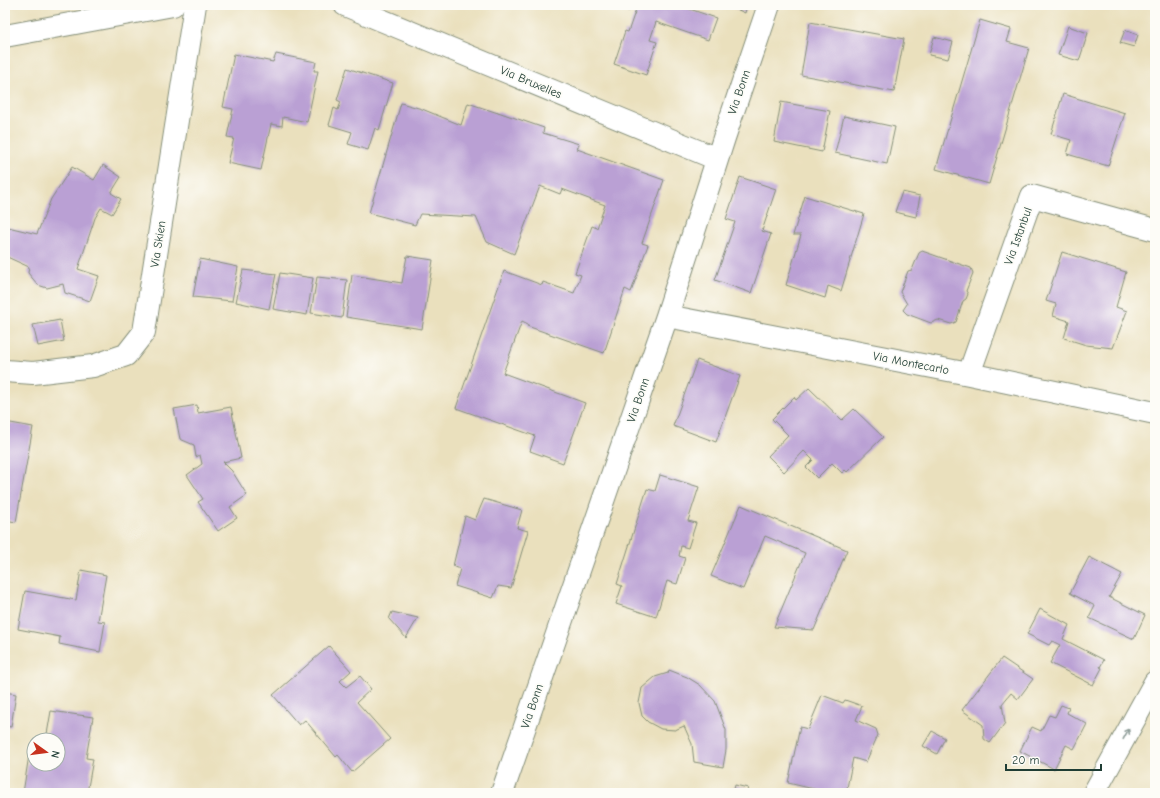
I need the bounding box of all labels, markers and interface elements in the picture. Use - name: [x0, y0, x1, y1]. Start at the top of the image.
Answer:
- street label: Via Bruxelles: [498, 63, 564, 101]
- street label: Via Bonn: [725, 68, 753, 116]
- street label: Via Istanbul: [1001, 205, 1035, 267]
- street label: Via Skien: [147, 220, 169, 268]
- street label: Via Montecarlo: [872, 349, 950, 377]
- street label: Via Bonn: [624, 376, 652, 424]
- street label: Via Bonn: [518, 682, 546, 730]
- one-way arrow: [1122, 728, 1130, 740]
- north arrow: [26, 732, 66, 772]
- scale bar: [1006, 746, 1101, 772]
- text: N: [48, 749, 62, 759]
- text: 20 m: [1012, 753, 1040, 767]

